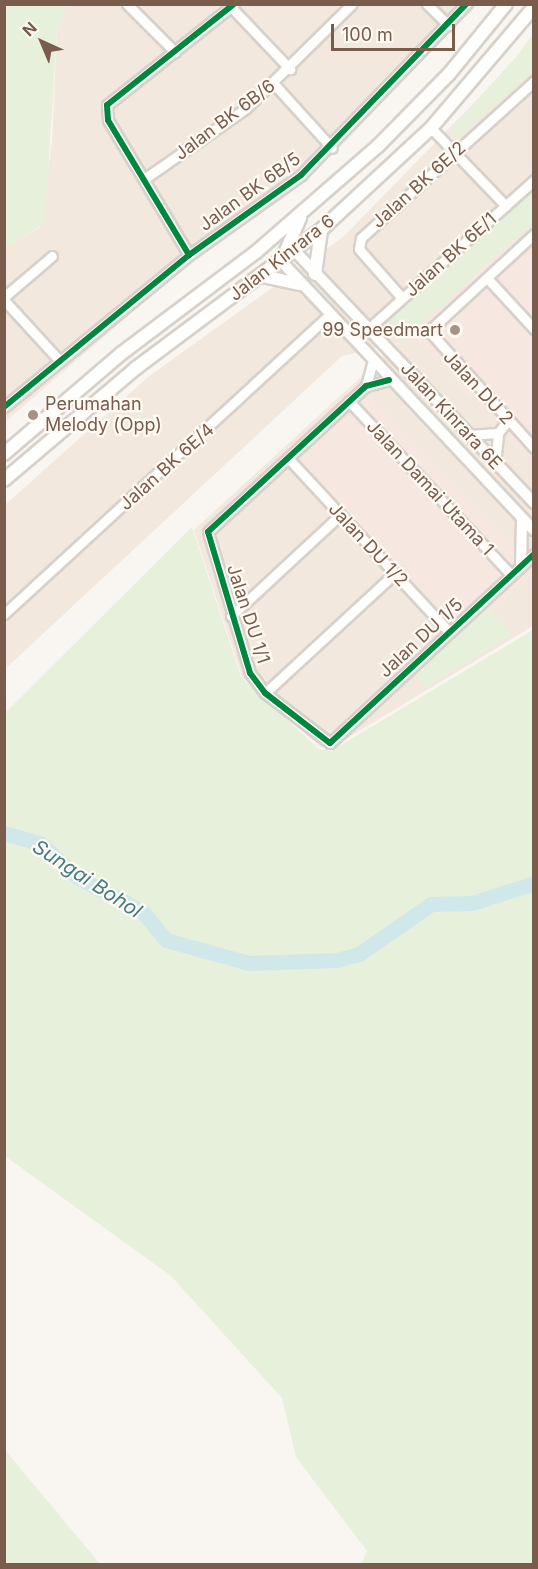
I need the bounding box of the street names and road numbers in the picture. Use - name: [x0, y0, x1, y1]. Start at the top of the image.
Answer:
- street label: Jalan BK 6B/6: [171, 75, 279, 165]
- street label: Jalan BK 6E/2: [368, 137, 470, 233]
- street label: Jalan BK 6B/5: [195, 148, 305, 236]
- street label: Jalan BK 6E/1: [401, 208, 501, 302]
- street label: Jalan Kinrara 6: [225, 210, 339, 306]
- street label: Jalan DU 2: [438, 347, 518, 429]
- street label: Jalan Kinrara 6E: [396, 358, 506, 474]
- street label: Jalan Damai Utama 1: [362, 416, 498, 560]
- street label: Jalan BK 6E/4: [115, 419, 219, 515]
- street label: Jalan DU 1/2: [324, 499, 412, 591]
- street label: Jalan DU 1/1: [222, 562, 274, 666]
- street label: Jalan DU 1/5: [375, 594, 467, 682]

